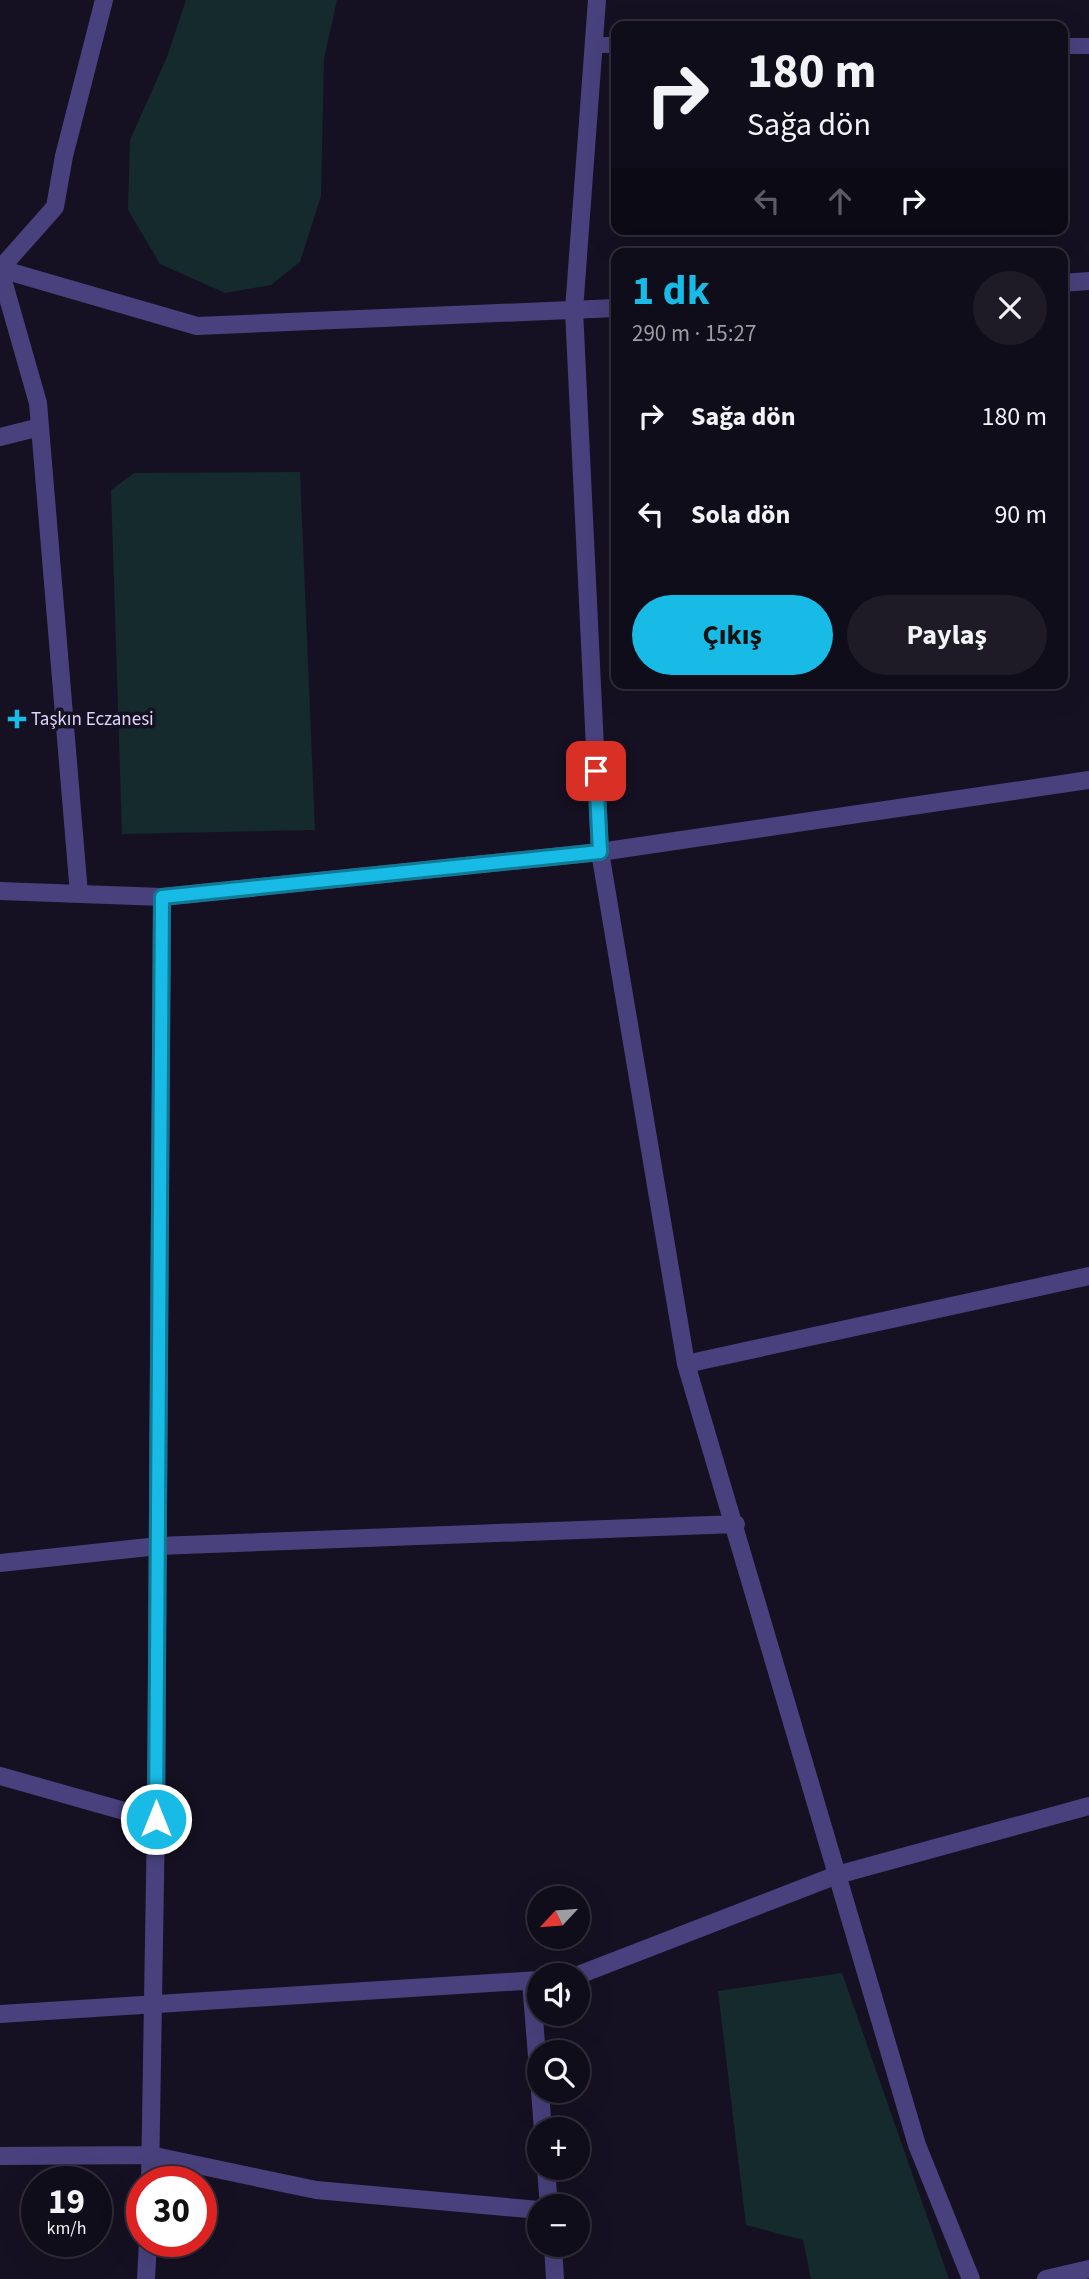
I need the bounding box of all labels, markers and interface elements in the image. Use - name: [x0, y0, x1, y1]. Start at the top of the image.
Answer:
- text: 180 m: [747, 37, 876, 107]
- icon: right: [632, 49, 723, 140]
- text: Sağa dön: [747, 102, 871, 148]
- icon: left: [748, 182, 786, 220]
- icon: ahead: [821, 182, 859, 220]
- icon: right: [894, 182, 932, 220]
- text: 1 dk: [632, 261, 710, 321]
- button: close: [973, 271, 1047, 345]
- text: 290 m · 15:27: [632, 317, 756, 350]
- icon: right: [632, 397, 670, 435]
- text: Sağa dön: [691, 398, 796, 435]
- text: 180 m: [981, 398, 1047, 435]
- icon: left: [632, 495, 670, 533]
- text: Sola dön: [691, 496, 790, 533]
- text: 90 m: [994, 496, 1047, 533]
- button: Çıkış: [632, 595, 833, 675]
- button: Paylaş: [847, 595, 1047, 675]
- place label: Taşkın Eczanesi: [31, 706, 154, 733]
- marker: Taşkın Eczanesi: [9, 711, 25, 727]
- pin: [566, 741, 626, 801]
- icon: arrive: [577, 752, 615, 790]
- position arrow: [119, 1782, 193, 1856]
- north arrow: [527, 1886, 590, 1950]
- map controls: [527, 1886, 590, 2257]
- button: sound: [527, 1963, 590, 2026]
- button: search: [527, 2040, 590, 2103]
- button: +: [527, 2117, 590, 2180]
- speed limit sign: 30: [126, 2166, 217, 2257]
- text: 19: [48, 2177, 85, 2227]
- button: −: [527, 2194, 590, 2257]
- text: km/h: [47, 2216, 86, 2241]

